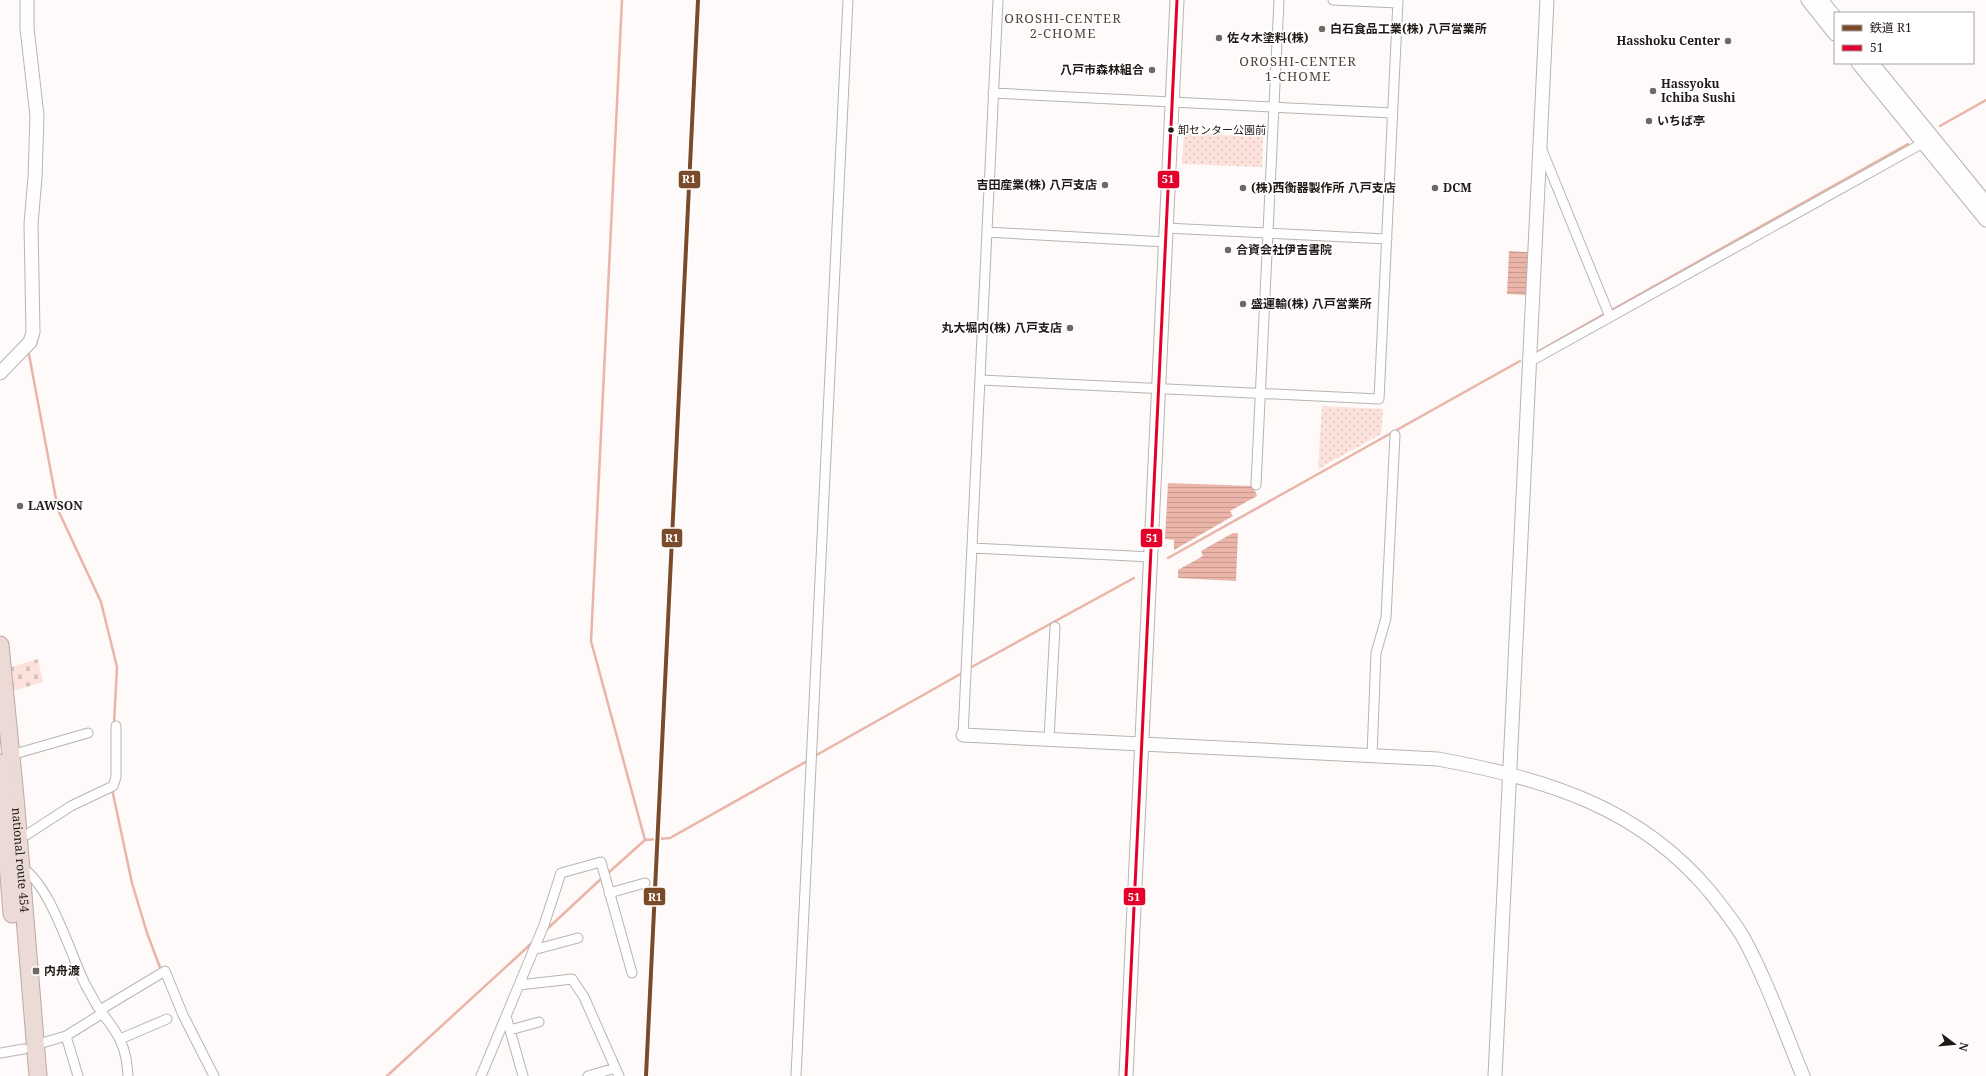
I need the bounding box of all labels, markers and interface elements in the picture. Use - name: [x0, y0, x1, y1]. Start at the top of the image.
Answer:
- district label: OROSHI-CENTER 2-CHOME: [1004, 9, 1122, 42]
- legend: [1834, 12, 1974, 64]
- text: 鉄道 R1: [1870, 19, 1912, 36]
- place label: 白石食品工業(株) 八戸営業所: [1330, 20, 1487, 37]
- marker: 白石食品工業(株) 八戸営業所: [1317, 24, 1327, 34]
- place label: 佐々木塗料(株): [1227, 29, 1309, 46]
- place label: Hasshoku Center: [1616, 32, 1721, 49]
- marker: 佐々木塗料(株): [1214, 33, 1224, 43]
- marker: Hasshoku Center: [1723, 36, 1733, 46]
- text: 51: [1870, 39, 1883, 56]
- district label: OROSHI-CENTER 1-CHOME: [1239, 52, 1357, 85]
- place label: 八戸市森林組合: [1060, 61, 1144, 78]
- marker: 八戸市森林組合: [1147, 65, 1157, 75]
- place label: Hassyoku Ichiba Sushi: [1661, 75, 1736, 106]
- marker: Hassyoku Ichiba Sushi: [1648, 86, 1658, 96]
- place label: いちば亭: [1657, 112, 1705, 129]
- marker: いちば亭: [1644, 116, 1654, 126]
- place label: 卸センター公園前: [1178, 122, 1266, 137]
- marker: 卸センター公園前: [1166, 125, 1176, 135]
- line badge: R1: [678, 170, 701, 189]
- line badge: 51: [1157, 170, 1180, 189]
- text: R1: [682, 171, 696, 186]
- text: 51: [1162, 171, 1174, 186]
- place label: 吉田産業(株) 八戸支店: [976, 176, 1097, 193]
- place label: (株)西衡器製作所 八戸支店: [1251, 179, 1396, 196]
- place label: DCM: [1443, 179, 1472, 196]
- marker: 吉田産業(株) 八戸支店: [1100, 180, 1110, 190]
- marker: (株)西衡器製作所 八戸支店: [1238, 183, 1248, 193]
- marker: DCM: [1430, 183, 1440, 193]
- place label: 合資会社伊吉書院: [1236, 241, 1332, 258]
- marker: 合資会社伊吉書院: [1223, 245, 1233, 255]
- place label: 盛運輸(株) 八戸営業所: [1251, 295, 1372, 312]
- marker: 盛運輸(株) 八戸営業所: [1238, 299, 1248, 309]
- place label: 丸大堀内(株) 八戸支店: [941, 319, 1062, 336]
- marker: 丸大堀内(株) 八戸支店: [1065, 323, 1075, 333]
- place label: LAWSON: [28, 497, 83, 514]
- marker: LAWSON: [15, 501, 25, 511]
- line badge: R1: [661, 528, 683, 548]
- line badge: 51: [1140, 528, 1163, 548]
- text: R1: [665, 530, 679, 545]
- text: 51: [1146, 530, 1158, 545]
- street label: national route 454: [8, 807, 34, 913]
- line badge: R1: [643, 887, 666, 906]
- line badge: 51: [1123, 887, 1146, 906]
- text: R1: [648, 889, 662, 904]
- text: 51: [1128, 889, 1140, 904]
- place label: 内舟渡: [44, 962, 80, 979]
- marker: 内舟渡: [31, 966, 41, 976]
- north arrow: [1934, 1024, 1974, 1064]
- text: N: [1956, 1041, 1972, 1053]

